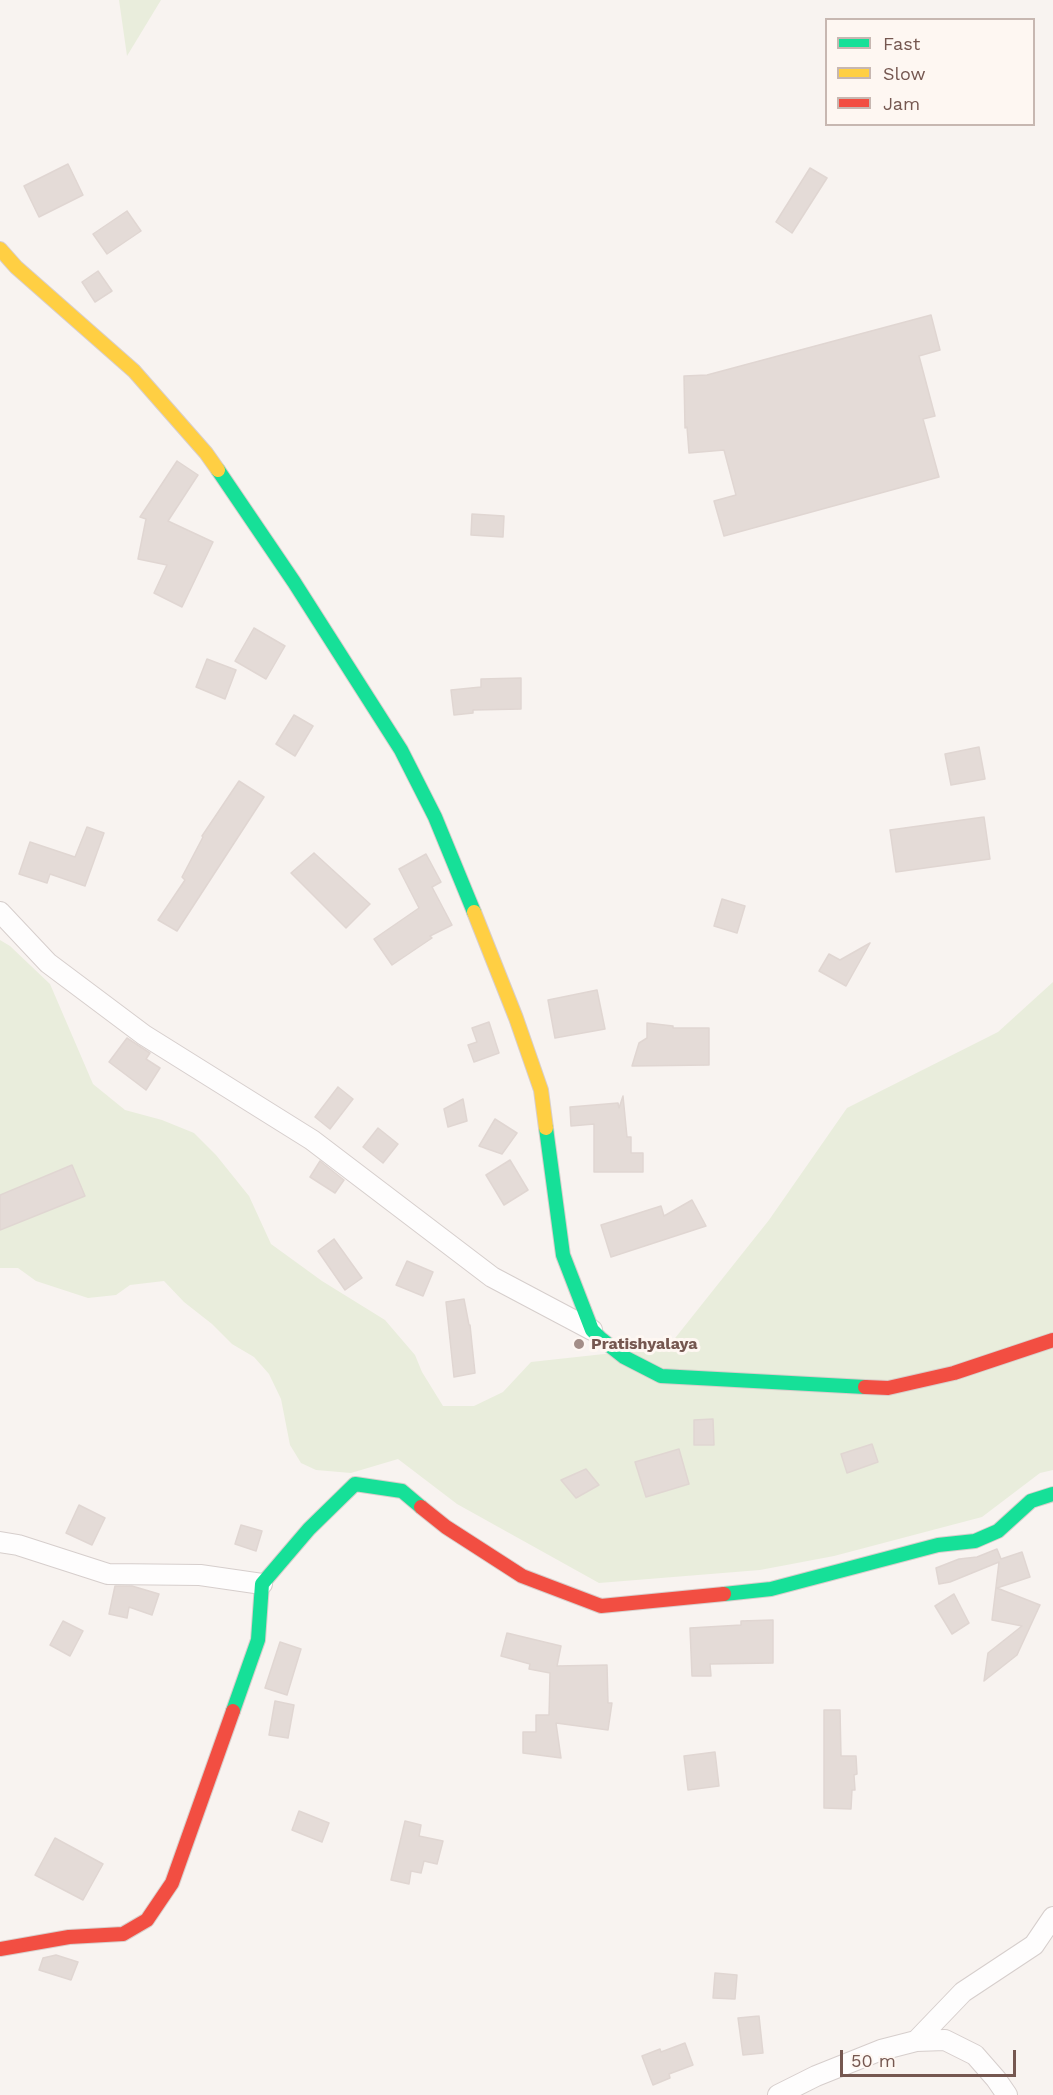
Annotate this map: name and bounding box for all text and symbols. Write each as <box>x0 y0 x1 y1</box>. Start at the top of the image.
legend <box>825 18 1035 126</box>
text: Fast <box>883 33 920 54</box>
text: Slow <box>883 63 926 84</box>
text: Jam <box>883 93 920 114</box>
place label: Pratishyalaya <box>591 1334 697 1354</box>
marker: Pratishyalaya <box>572 1337 586 1351</box>
scale bar <box>843 2038 1018 2076</box>
text: 50 m <box>851 2050 896 2071</box>

